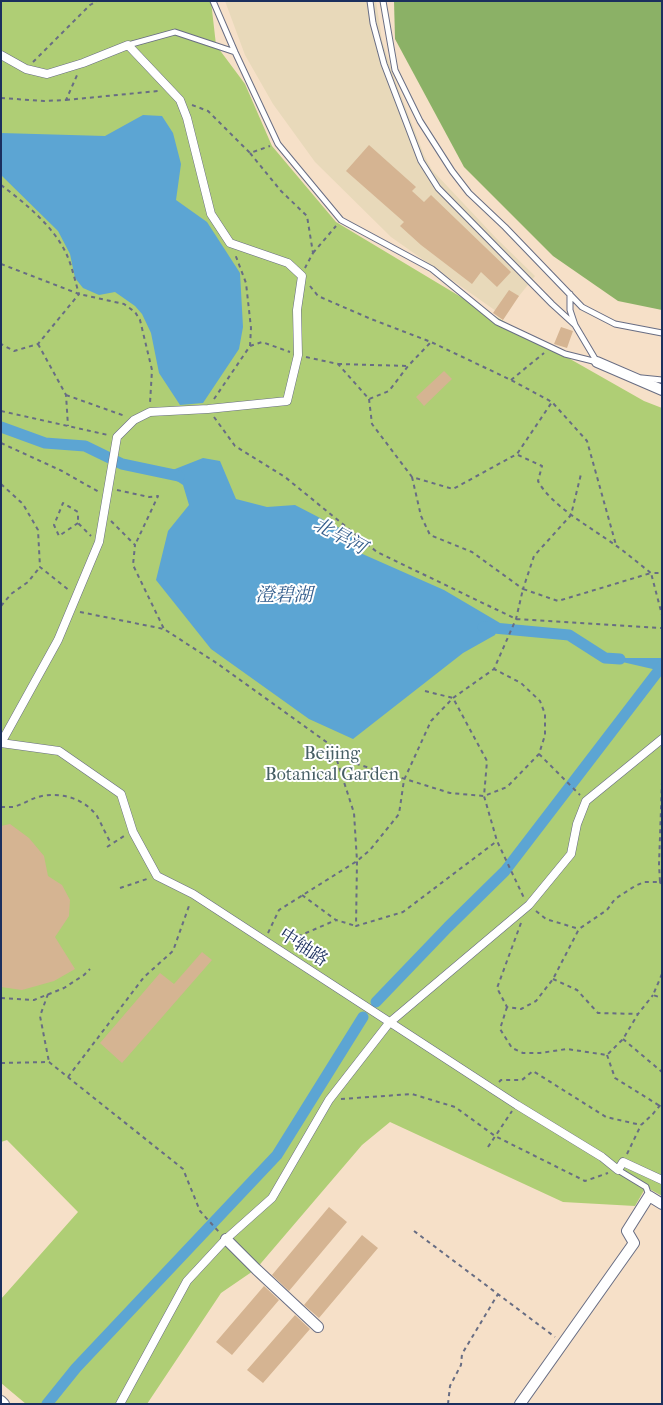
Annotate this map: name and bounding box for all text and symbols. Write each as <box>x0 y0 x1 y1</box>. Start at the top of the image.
water label: 北旱河 <box>308 514 370 560</box>
water label: 澄碧湖 <box>256 585 312 607</box>
park label: Beijing Botanical Garden <box>265 744 399 786</box>
street label: 中轴路 <box>274 924 332 972</box>

